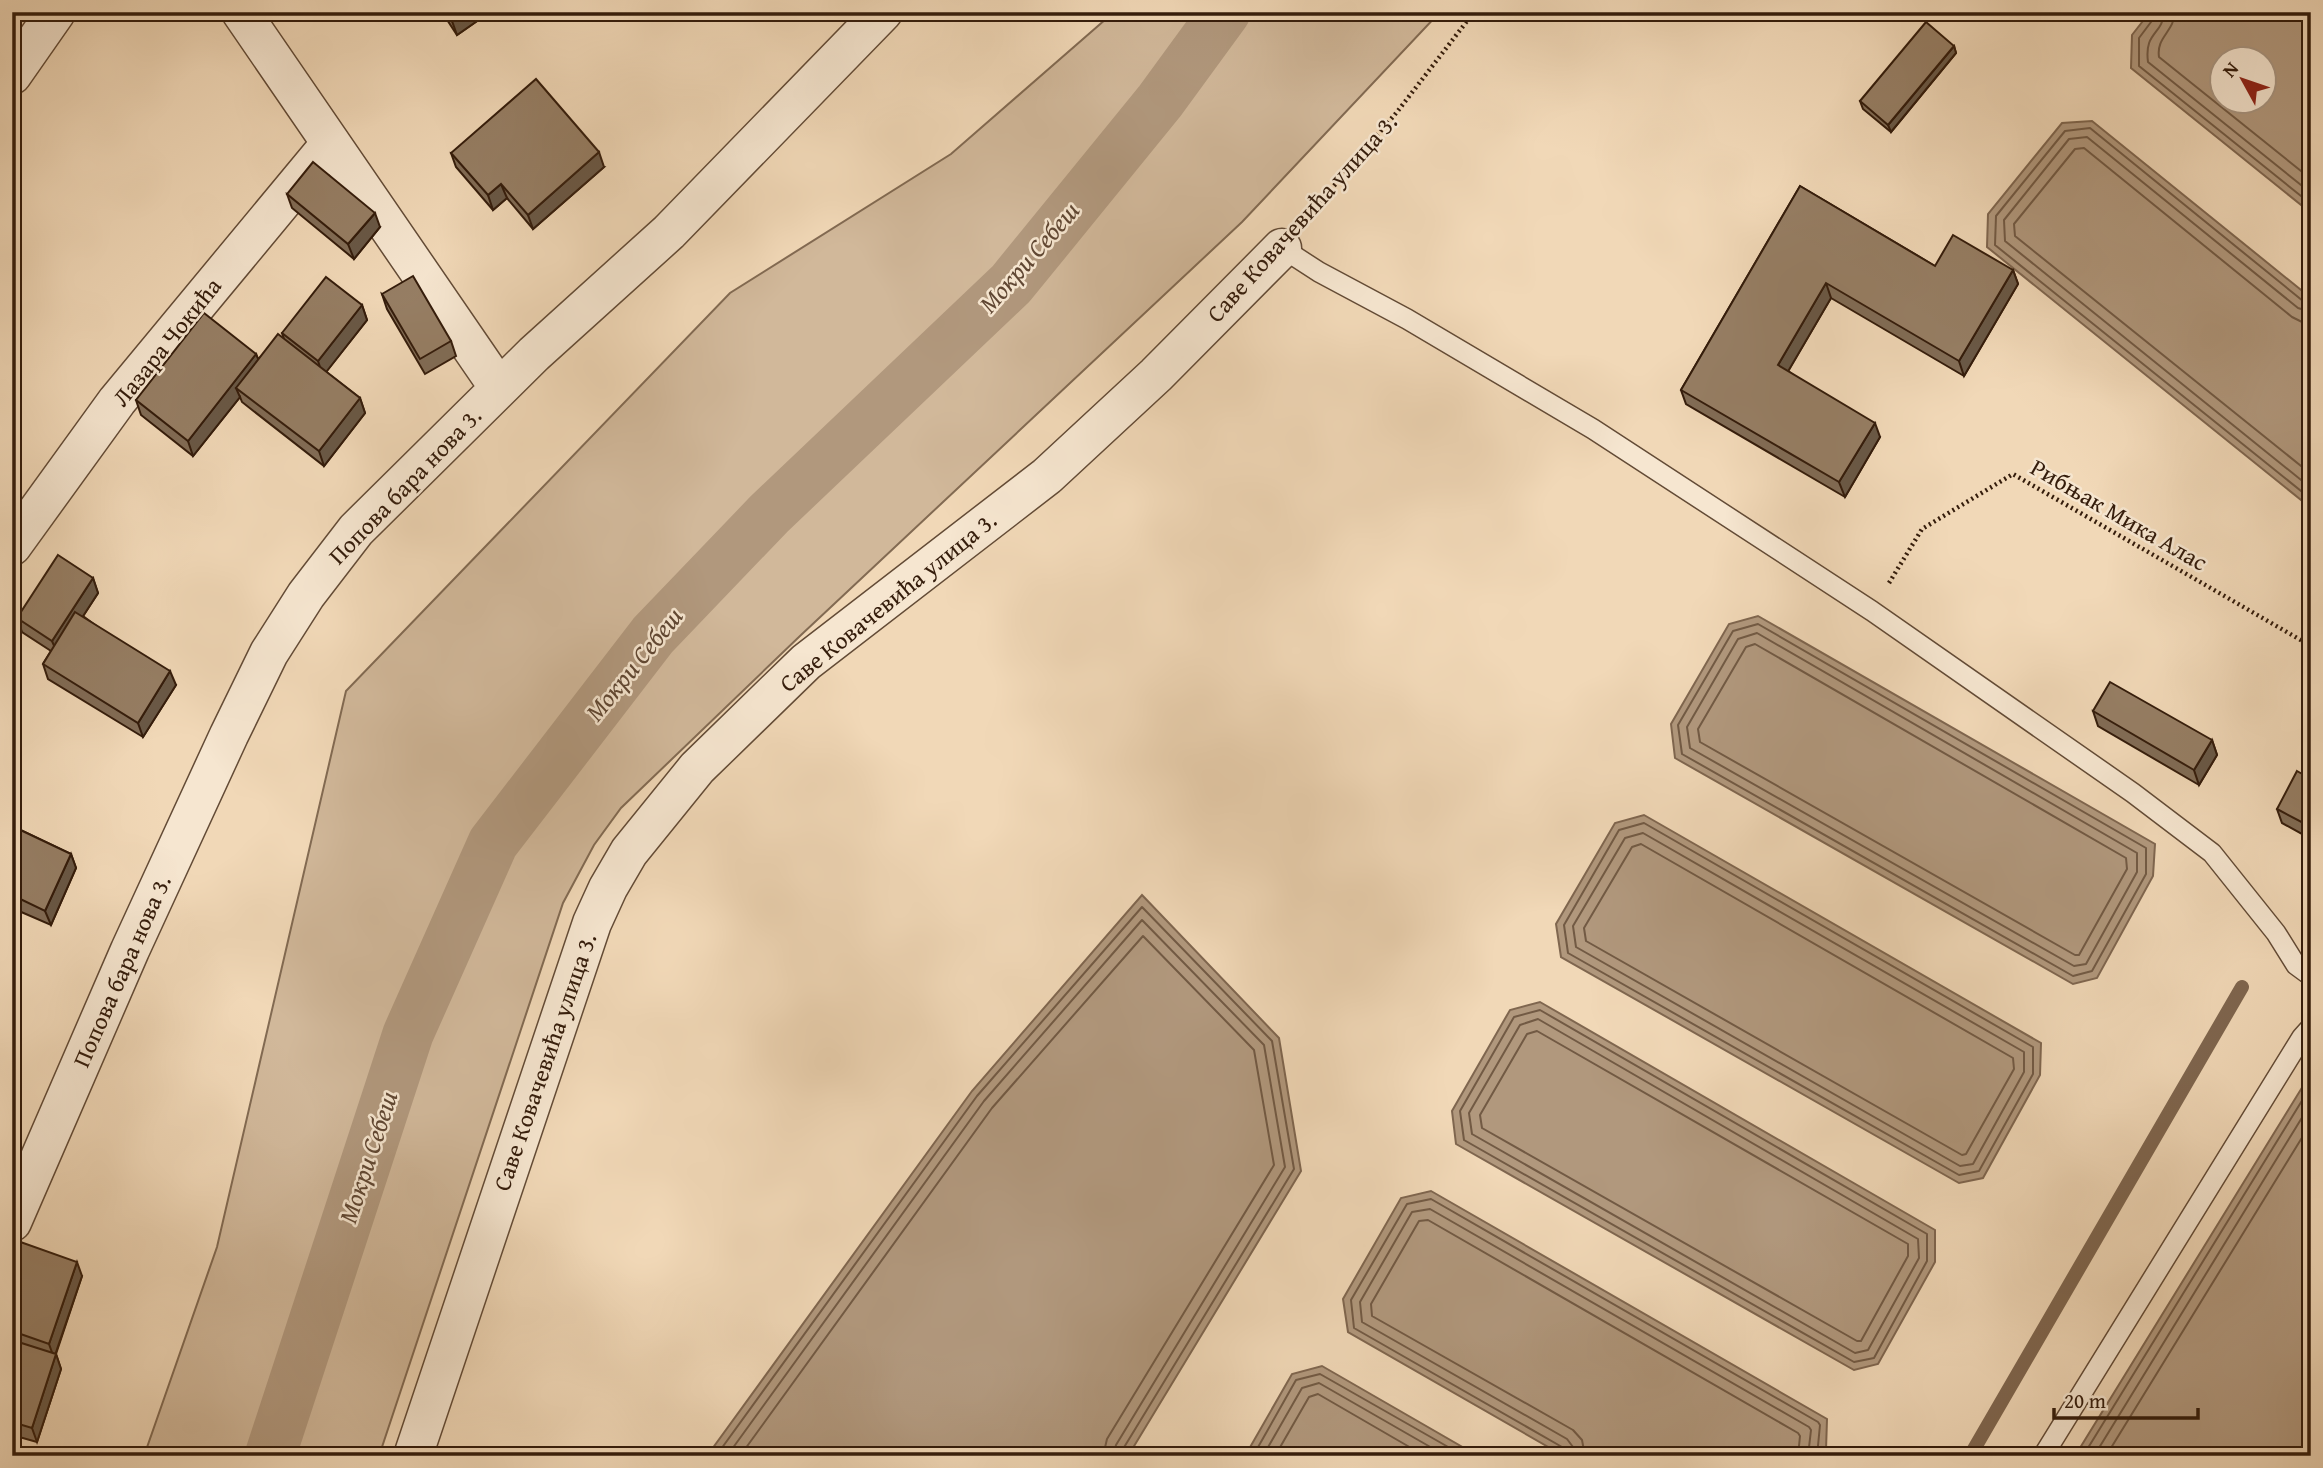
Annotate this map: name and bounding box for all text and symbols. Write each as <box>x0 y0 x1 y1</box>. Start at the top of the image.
north arrow <box>2208 46 2278 116</box>
text: N <box>2215 55 2245 83</box>
street label: Саве Ковачевића улица 3. <box>1198 105 1405 330</box>
water label: Мокри Себеш <box>969 192 1088 321</box>
street label: Лазара Чокића <box>104 269 230 414</box>
street label: Попова бара нова 3. <box>320 399 489 572</box>
street label: Рибњак Мика Алас <box>2024 450 2215 580</box>
street label: Саве Ковачевића улица 3. <box>772 503 1004 700</box>
water label: Мокри Себеш <box>575 598 692 729</box>
street label: Попова бара нова 3. <box>63 869 180 1073</box>
street label: Саве Ковачевића улица 3. <box>484 928 605 1195</box>
water label: Мокри Себеш <box>328 1085 407 1228</box>
scale bar <box>2054 1377 2197 1421</box>
text: 20 m <box>2064 1385 2106 1416</box>

